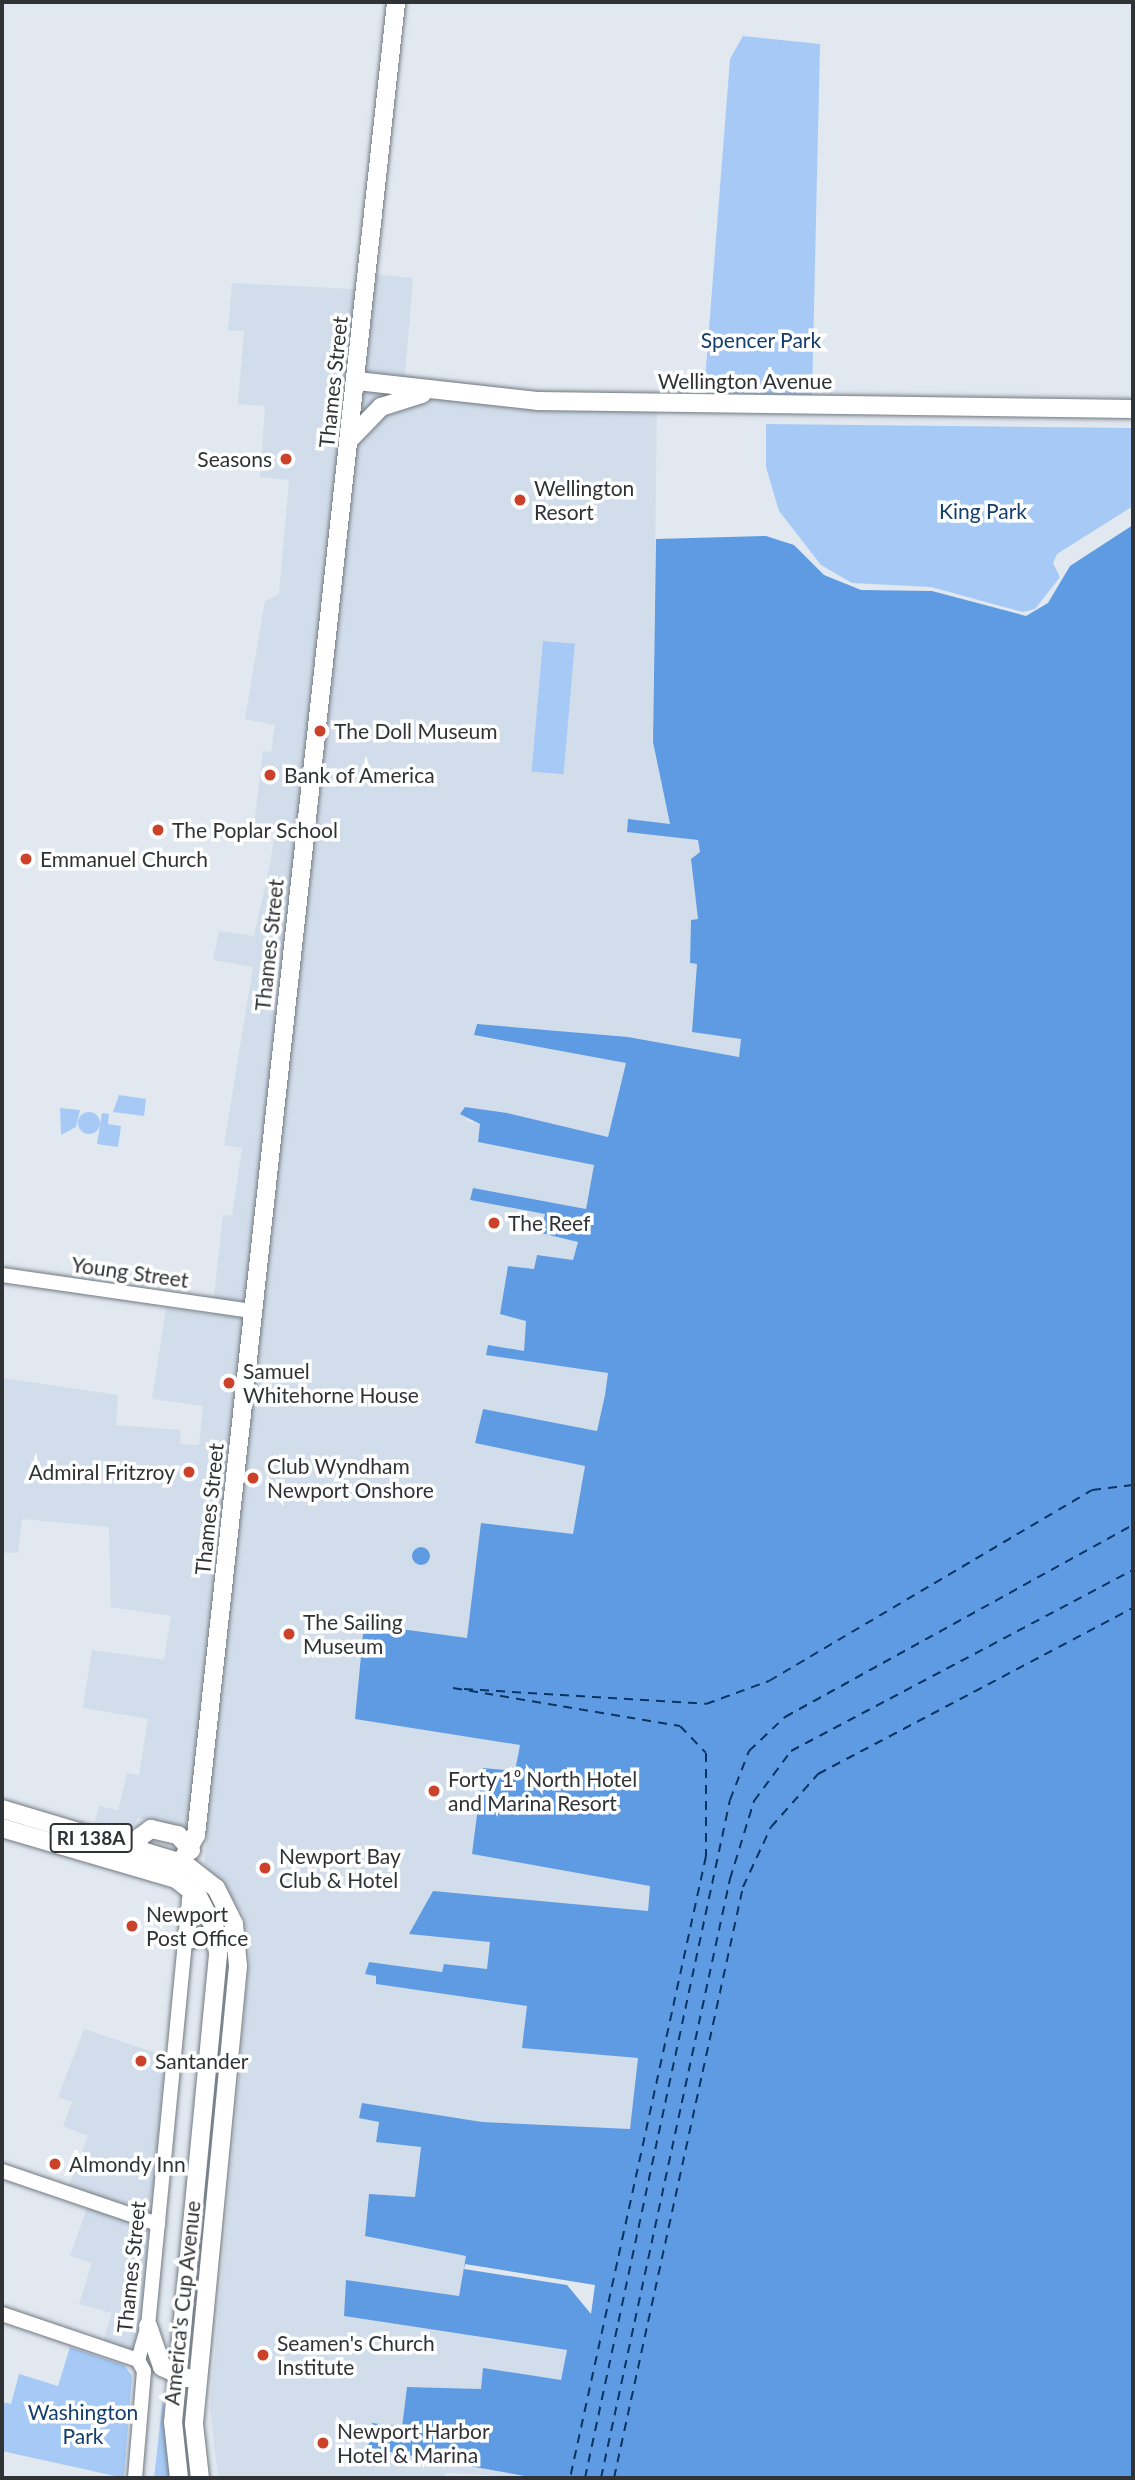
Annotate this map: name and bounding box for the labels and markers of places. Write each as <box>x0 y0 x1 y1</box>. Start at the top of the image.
place label: Seasons <box>197 446 272 472</box>
marker: Seasons <box>278 451 294 467</box>
place label: Wellington Resort <box>534 475 634 525</box>
marker: Wellington Resort <box>512 492 528 508</box>
place label: The Doll Museum <box>334 718 498 744</box>
marker: The Doll Museum <box>312 723 328 739</box>
place label: Bank of America <box>284 762 436 788</box>
marker: Bank of America <box>262 767 278 783</box>
place label: The Poplar School <box>172 817 338 843</box>
marker: The Poplar School <box>150 822 166 838</box>
place label: Emmanuel Church <box>40 846 208 872</box>
marker: Emmanuel Church <box>18 851 34 867</box>
place label: The Reef <box>508 1210 590 1236</box>
marker: The Reef <box>486 1215 502 1231</box>
place label: Samuel Whitehorne House <box>243 1358 419 1408</box>
marker: Samuel Whitehorne House <box>221 1375 237 1391</box>
place label: Club Wyndham Newport Onshore <box>267 1453 434 1503</box>
place label: Admiral Fritzroy <box>28 1459 175 1485</box>
marker: Admiral Fritzroy <box>181 1464 197 1480</box>
marker: Club Wyndham Newport Onshore <box>245 1470 261 1486</box>
place label: The Sailing Museum <box>303 1609 403 1659</box>
marker: The Sailing Museum <box>281 1626 297 1642</box>
place label: Forty 1⁰ North Hotel and Marina Resort <box>448 1766 638 1816</box>
marker: Forty 1⁰ North Hotel and Marina Resort <box>426 1783 442 1799</box>
place label: Newport Bay Club & Hotel <box>279 1843 401 1893</box>
marker: Newport Bay Club & Hotel <box>257 1860 273 1876</box>
place label: Newport Post Office <box>146 1901 248 1951</box>
marker: Newport Post Office <box>124 1918 140 1934</box>
place label: Santander <box>155 2048 248 2074</box>
marker: Santander <box>133 2053 149 2069</box>
place label: Almondy Inn <box>69 2151 186 2177</box>
marker: Almondy Inn <box>47 2156 63 2172</box>
place label: Seamen's Church Institute <box>277 2330 435 2380</box>
marker: Seamen's Church Institute <box>255 2347 271 2363</box>
place label: Newport Harbor Hotel & Marina <box>337 2418 490 2468</box>
marker: Newport Harbor Hotel & Marina <box>315 2435 331 2451</box>

